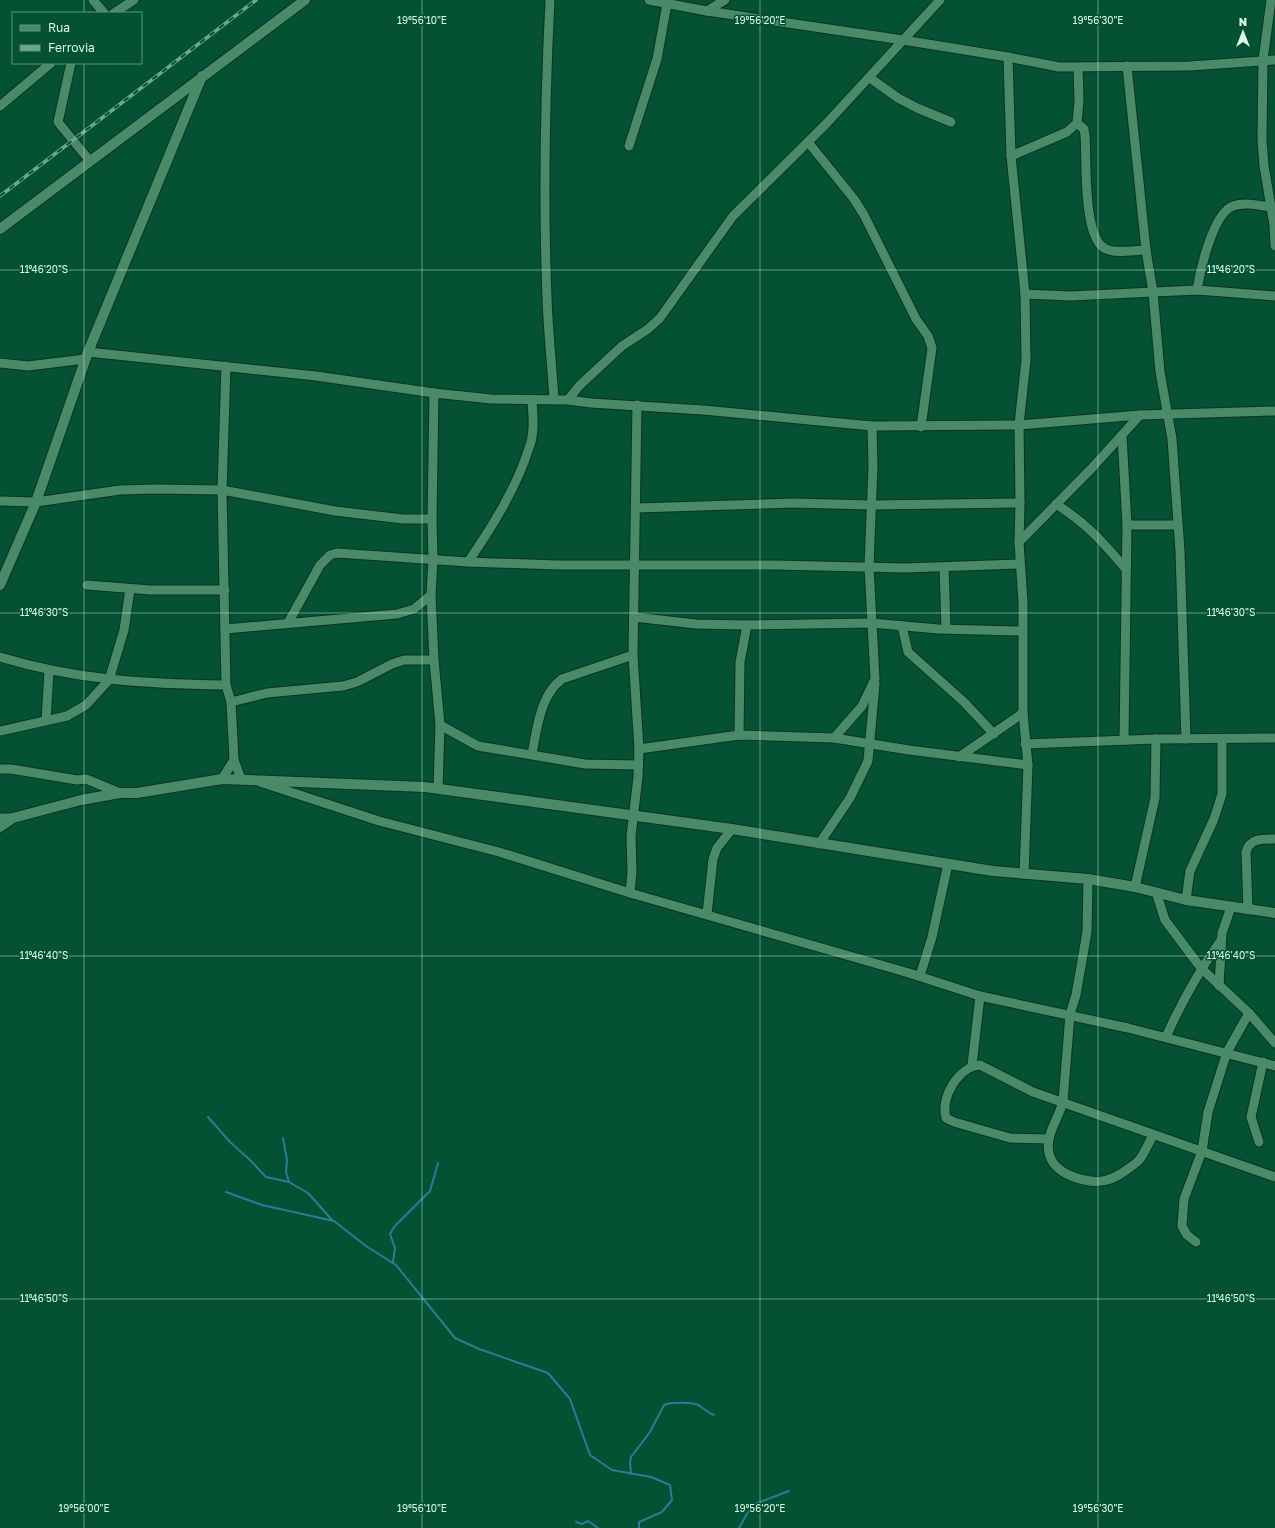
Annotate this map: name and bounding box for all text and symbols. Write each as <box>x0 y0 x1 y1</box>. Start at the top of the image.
legend <box>12 12 142 64</box>
north arrow <box>1223 12 1263 52</box>
text: 19°56'10"E <box>397 14 447 26</box>
text: 19°56'20"E <box>735 14 785 26</box>
text: 19°56'30"E <box>1073 14 1123 26</box>
text: N <box>1239 15 1247 28</box>
text: Rua <box>48 20 70 35</box>
text: Ferrovia <box>48 40 95 55</box>
text: 11°46'20"S <box>20 263 68 275</box>
text: 11°46'20"S <box>1207 263 1255 275</box>
text: 11°46'30"S <box>20 606 68 618</box>
text: 11°46'30"S <box>1207 606 1255 618</box>
text: 11°46'40"S <box>20 949 68 961</box>
text: 11°46'40"S <box>1207 949 1255 961</box>
text: 11°46'50"S <box>20 1292 68 1304</box>
text: 11°46'50"S <box>1207 1292 1255 1304</box>
text: 19°56'00"E <box>58 1502 110 1514</box>
text: 19°56'10"E <box>397 1502 447 1514</box>
text: 19°56'20"E <box>735 1502 785 1514</box>
text: 19°56'30"E <box>1073 1502 1123 1514</box>

